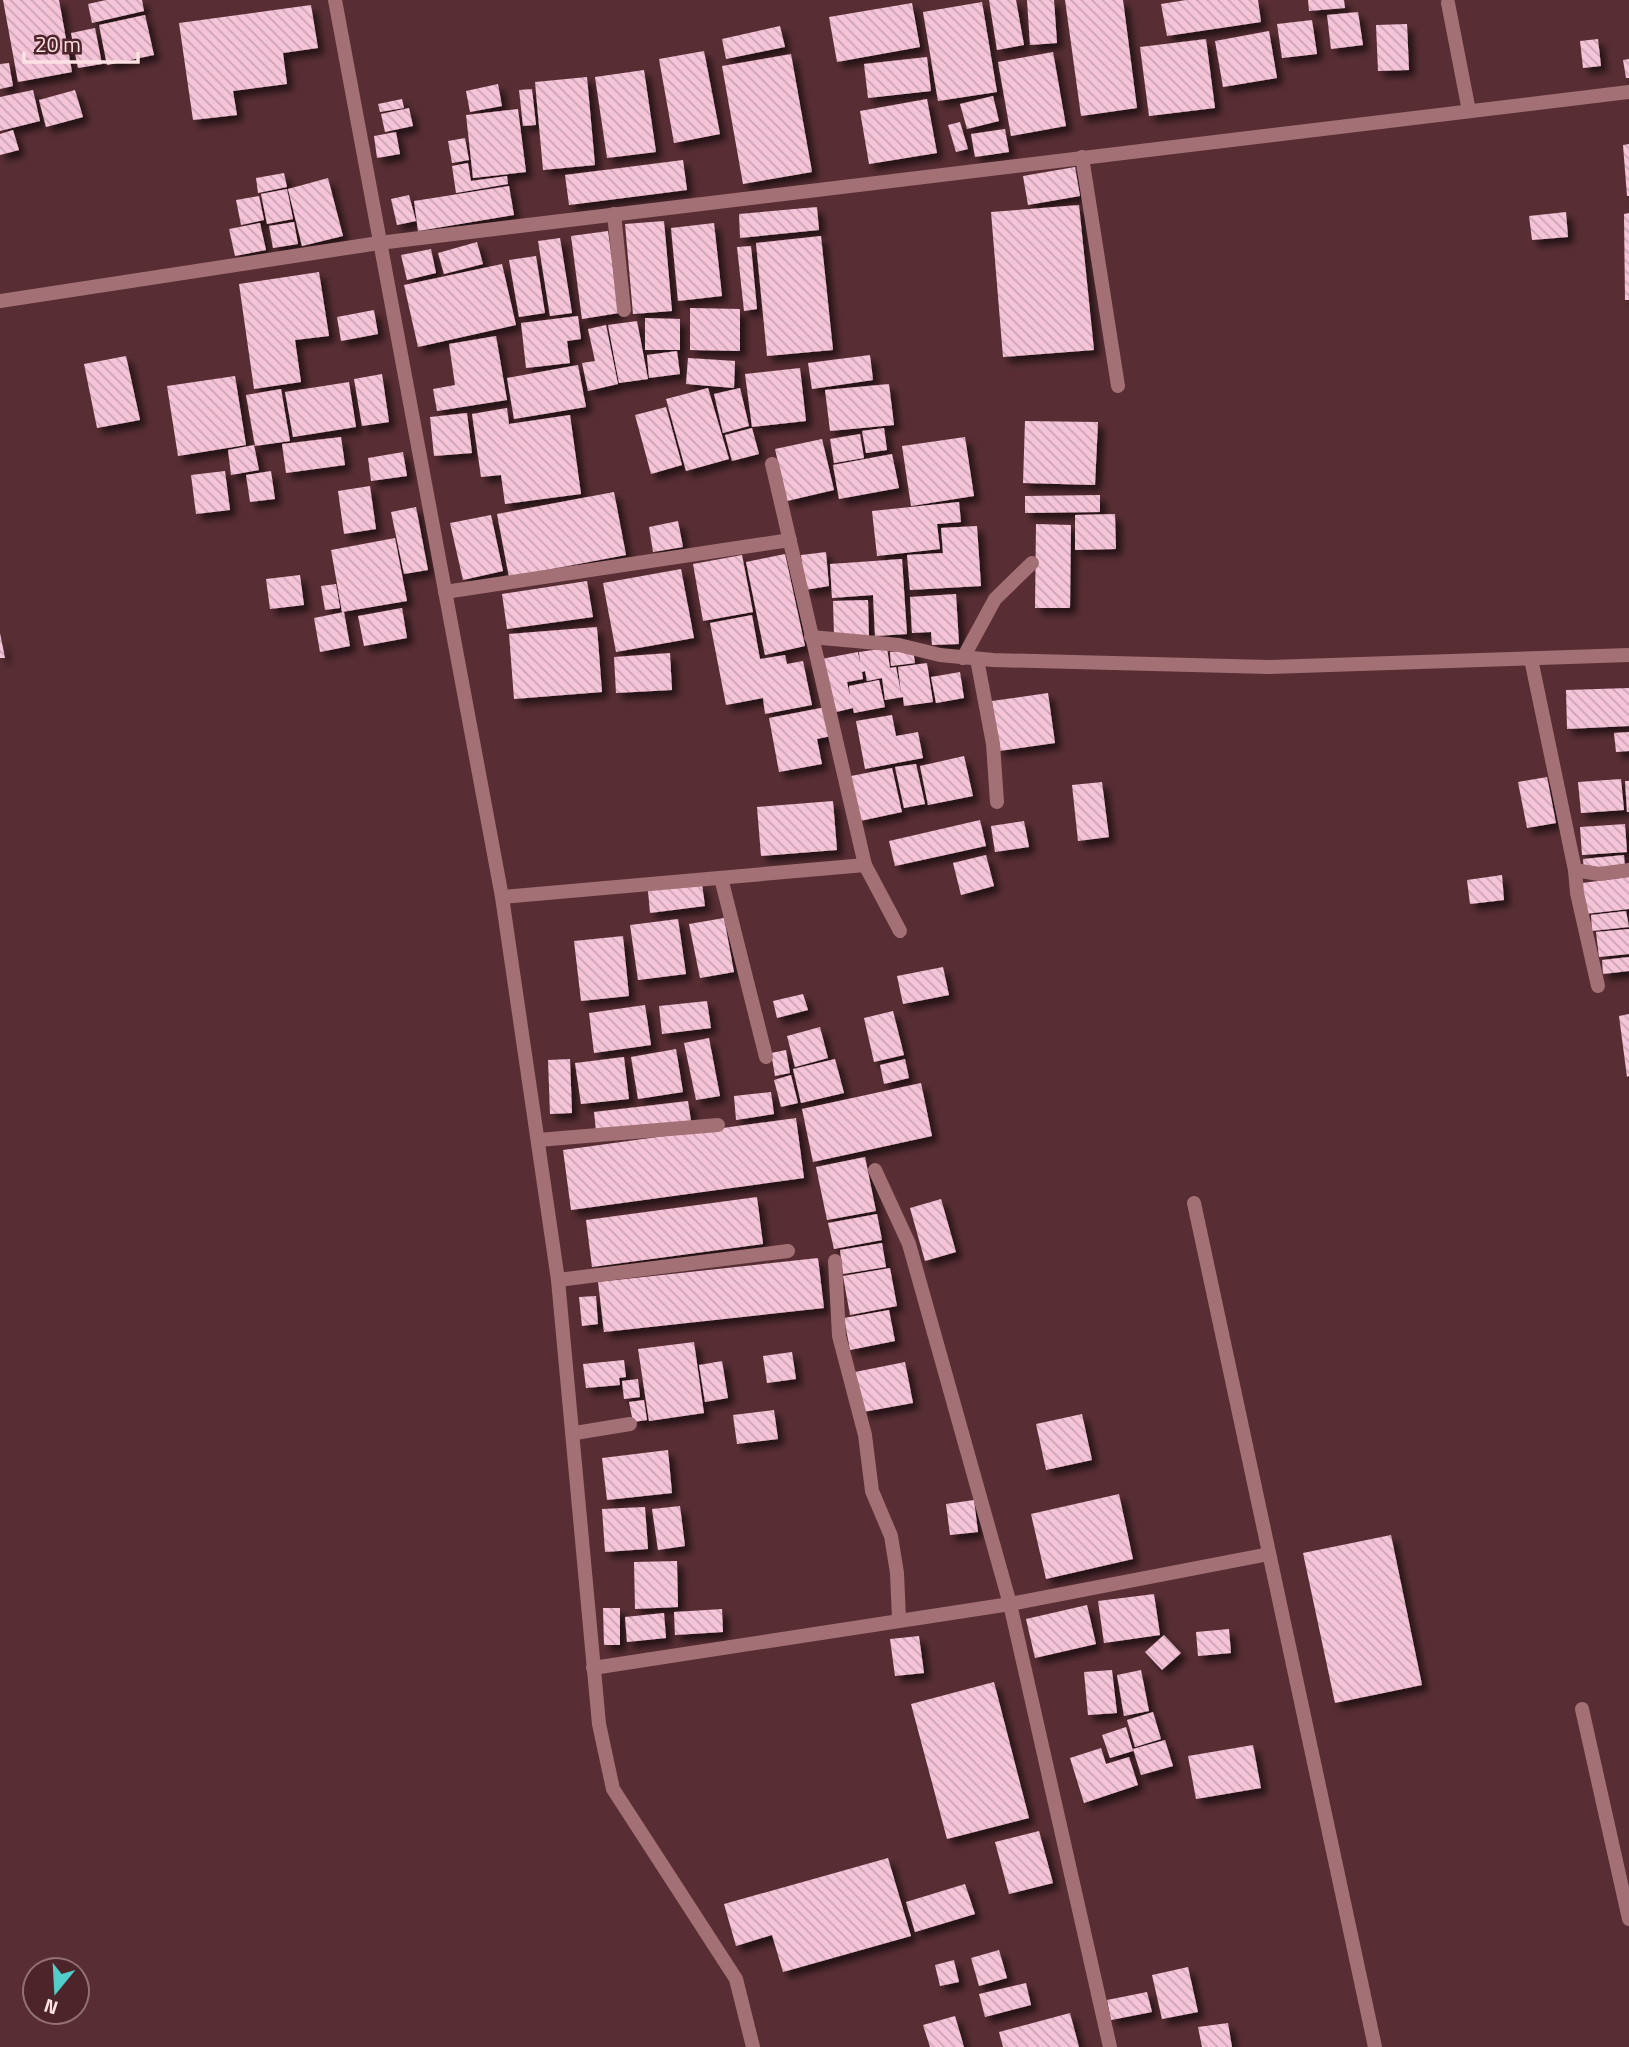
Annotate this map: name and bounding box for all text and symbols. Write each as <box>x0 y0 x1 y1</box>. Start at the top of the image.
scale bar <box>24 21 138 65</box>
text: 20 m <box>35 28 81 60</box>
north arrow <box>21 1956 91 2026</box>
text: N <box>40 1992 61 2023</box>

